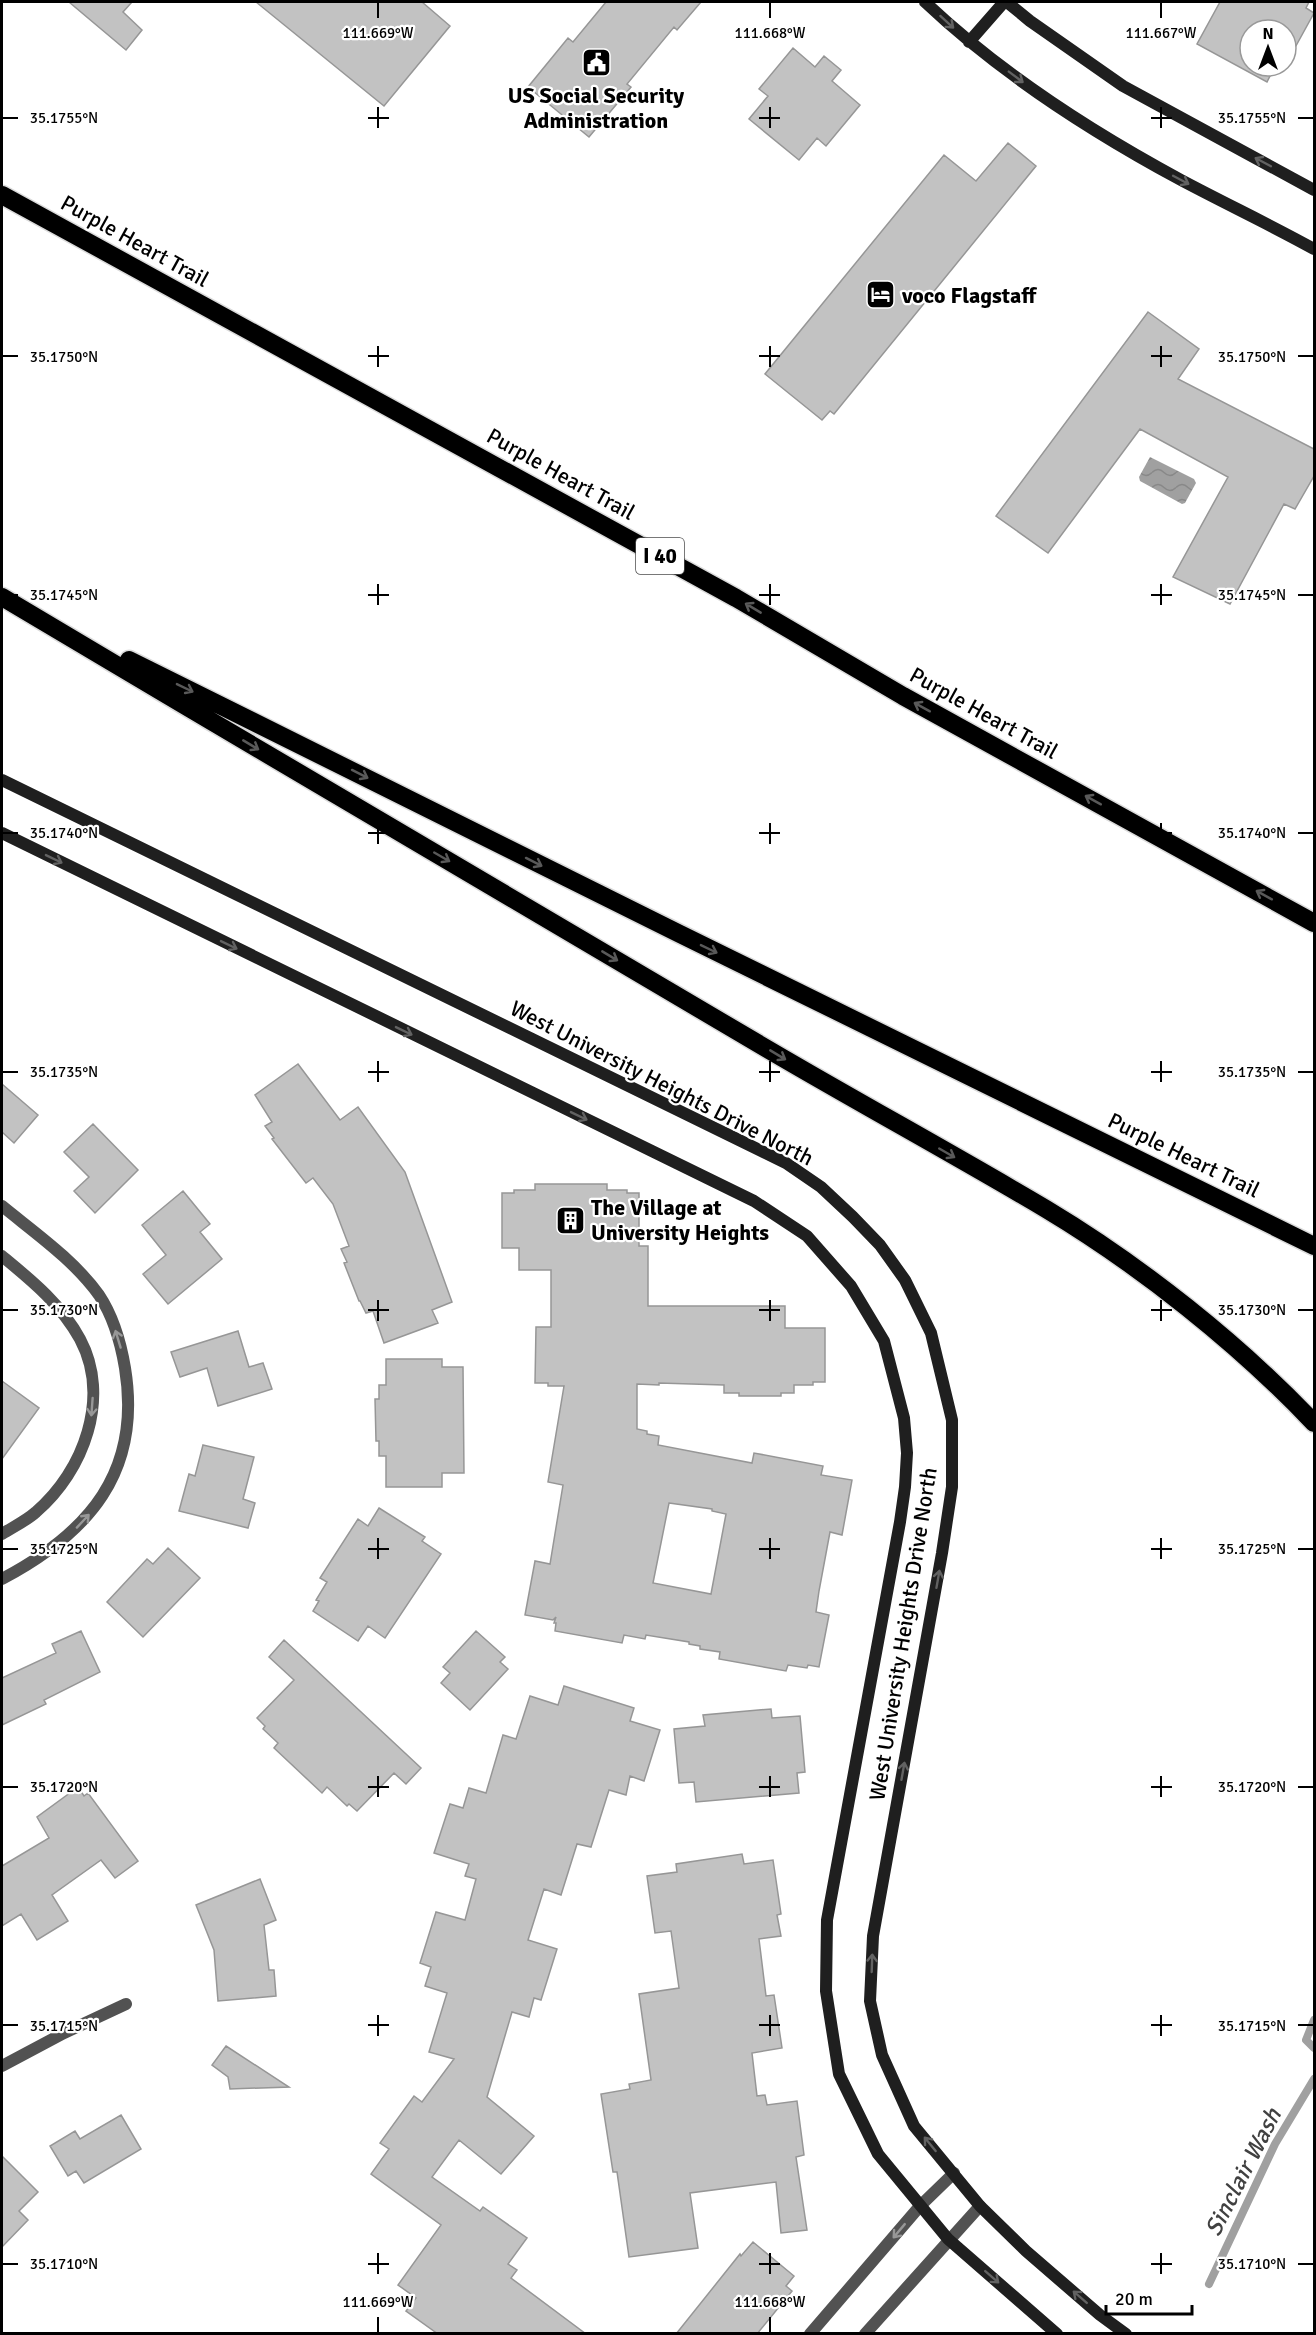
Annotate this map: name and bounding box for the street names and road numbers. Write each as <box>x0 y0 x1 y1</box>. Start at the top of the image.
street label: Purple Heart Trail <box>56 189 214 293</box>
street label: Purple Heart Trail <box>482 422 640 526</box>
road number: I 40 <box>636 538 684 574</box>
street label: Purple Heart Trail <box>905 661 1063 765</box>
street label: West University Heights Drive North <box>506 994 818 1172</box>
street label: Purple Heart Trail <box>1104 1107 1264 1203</box>
street label: West University Heights Drive North <box>863 1465 943 1803</box>

